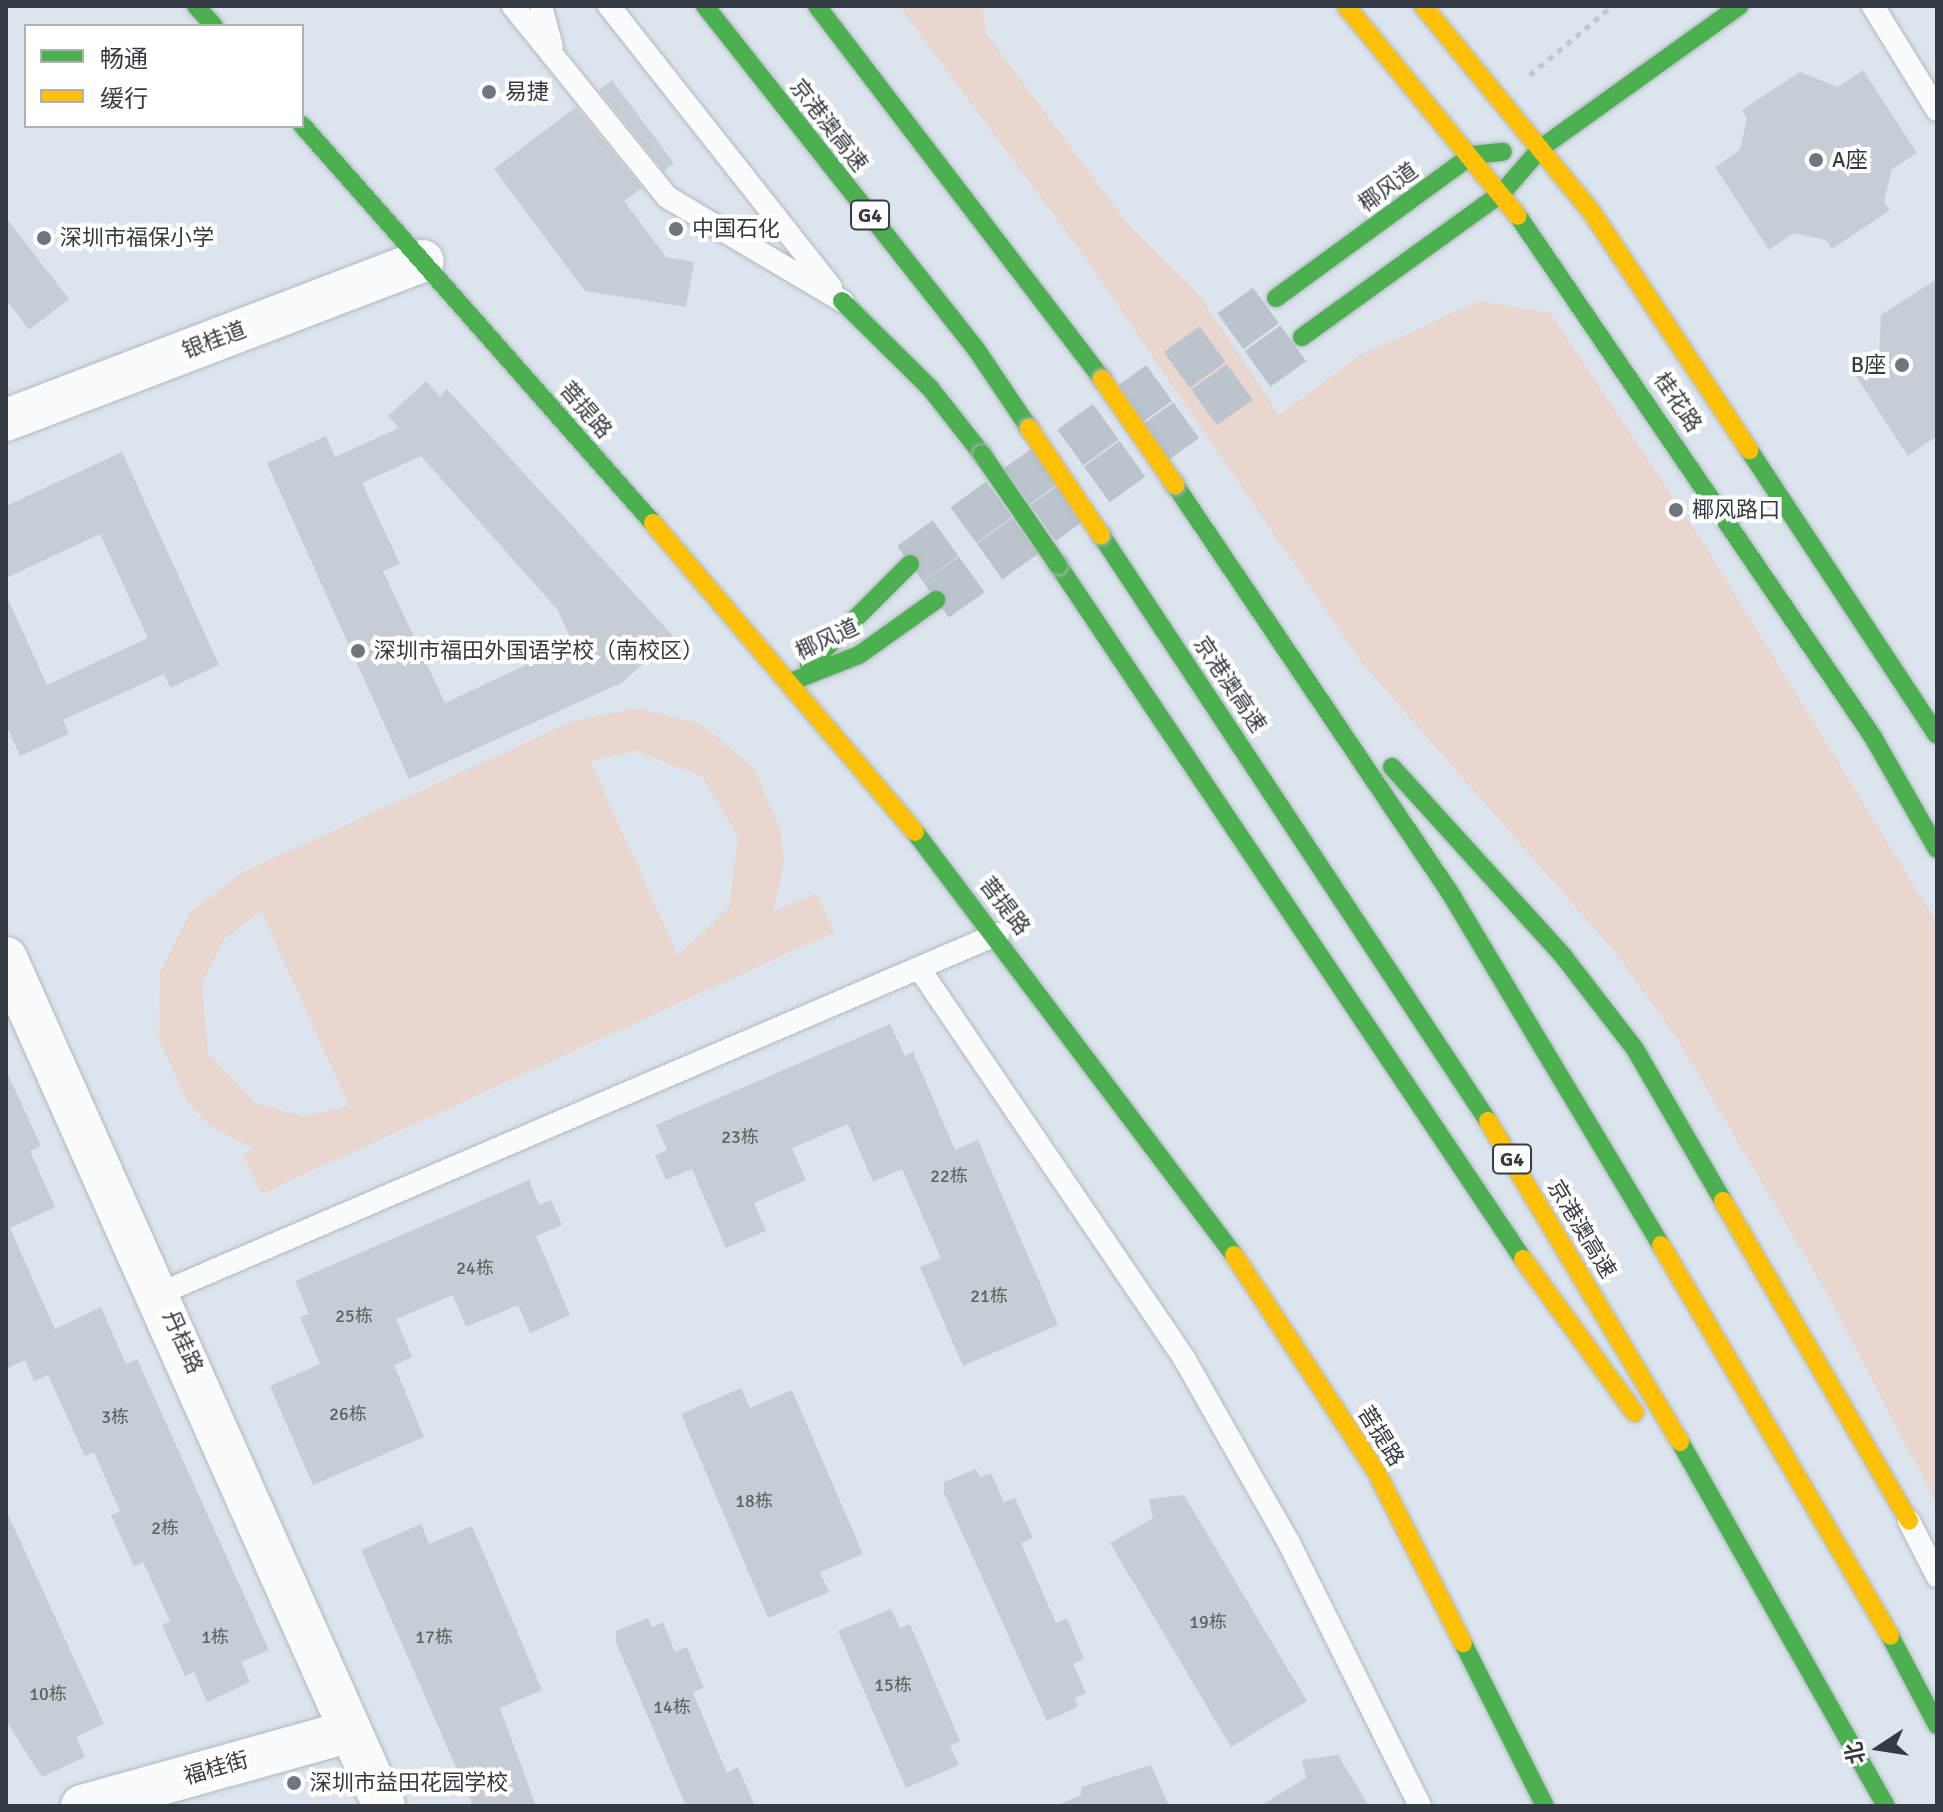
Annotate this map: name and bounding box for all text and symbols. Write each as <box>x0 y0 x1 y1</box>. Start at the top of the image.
legend <box>24 24 304 128</box>
text: 畅通 <box>100 44 148 74</box>
street label: 京港澳高速 <box>785 74 873 176</box>
place label: 易捷 <box>505 79 549 105</box>
marker: 易捷 <box>480 83 498 101</box>
text: 缓行 <box>100 84 148 114</box>
place label: A座 <box>1832 147 1867 173</box>
marker: A座 <box>1807 151 1825 169</box>
street label: 椰风道 <box>1354 157 1422 217</box>
road number: G4 <box>850 199 890 231</box>
place label: 中国石化 <box>692 216 780 242</box>
marker: 中国石化 <box>667 220 685 238</box>
place label: 深圳市福保小学 <box>60 225 214 251</box>
marker: 深圳市福保小学 <box>35 229 53 247</box>
street label: 银桂道 <box>178 316 250 364</box>
place label: B座 <box>1851 352 1886 378</box>
marker: B座 <box>1893 356 1911 374</box>
street label: 桂花路 <box>1649 367 1707 437</box>
street label: 菩提路 <box>554 376 618 444</box>
place label: 椰风路口 <box>1692 497 1780 523</box>
marker: 椰风路口 <box>1667 501 1685 519</box>
street label: 椰风道 <box>792 613 862 665</box>
street label: 京港澳高速 <box>1188 631 1272 737</box>
place label: 深圳市福田外国语学校（南校区） <box>374 638 704 664</box>
marker: 深圳市福田外国语学校（南校区） <box>349 642 367 660</box>
street label: 菩提路 <box>974 872 1036 940</box>
house number: 23栋 <box>721 1126 759 1148</box>
road number: G4 <box>1492 1143 1532 1175</box>
house number: 22栋 <box>930 1165 968 1187</box>
street label: 京港澳高速 <box>1542 1175 1622 1283</box>
house number: 24栋 <box>456 1257 494 1279</box>
house number: 21栋 <box>970 1285 1008 1307</box>
house number: 25栋 <box>335 1305 373 1327</box>
street label: 丹桂路 <box>158 1306 208 1378</box>
street label: 菩提路 <box>1352 1401 1410 1471</box>
house number: 26栋 <box>329 1403 367 1425</box>
house number: 3栋 <box>101 1406 129 1428</box>
house number: 18栋 <box>735 1490 773 1512</box>
house number: 2栋 <box>151 1517 179 1539</box>
house number: 19栋 <box>1189 1611 1227 1633</box>
house number: 1栋 <box>201 1626 229 1648</box>
house number: 17栋 <box>415 1626 453 1648</box>
house number: 15栋 <box>874 1674 912 1696</box>
house number: 10栋 <box>29 1683 67 1705</box>
house number: 14栋 <box>653 1696 691 1718</box>
north arrow <box>1839 1708 1919 1788</box>
text: 北 <box>1840 1740 1871 1767</box>
street label: 福桂街 <box>181 1746 251 1790</box>
place label: 深圳市益田花园学校 <box>310 1770 508 1796</box>
marker: 深圳市益田花园学校 <box>285 1774 303 1792</box>

